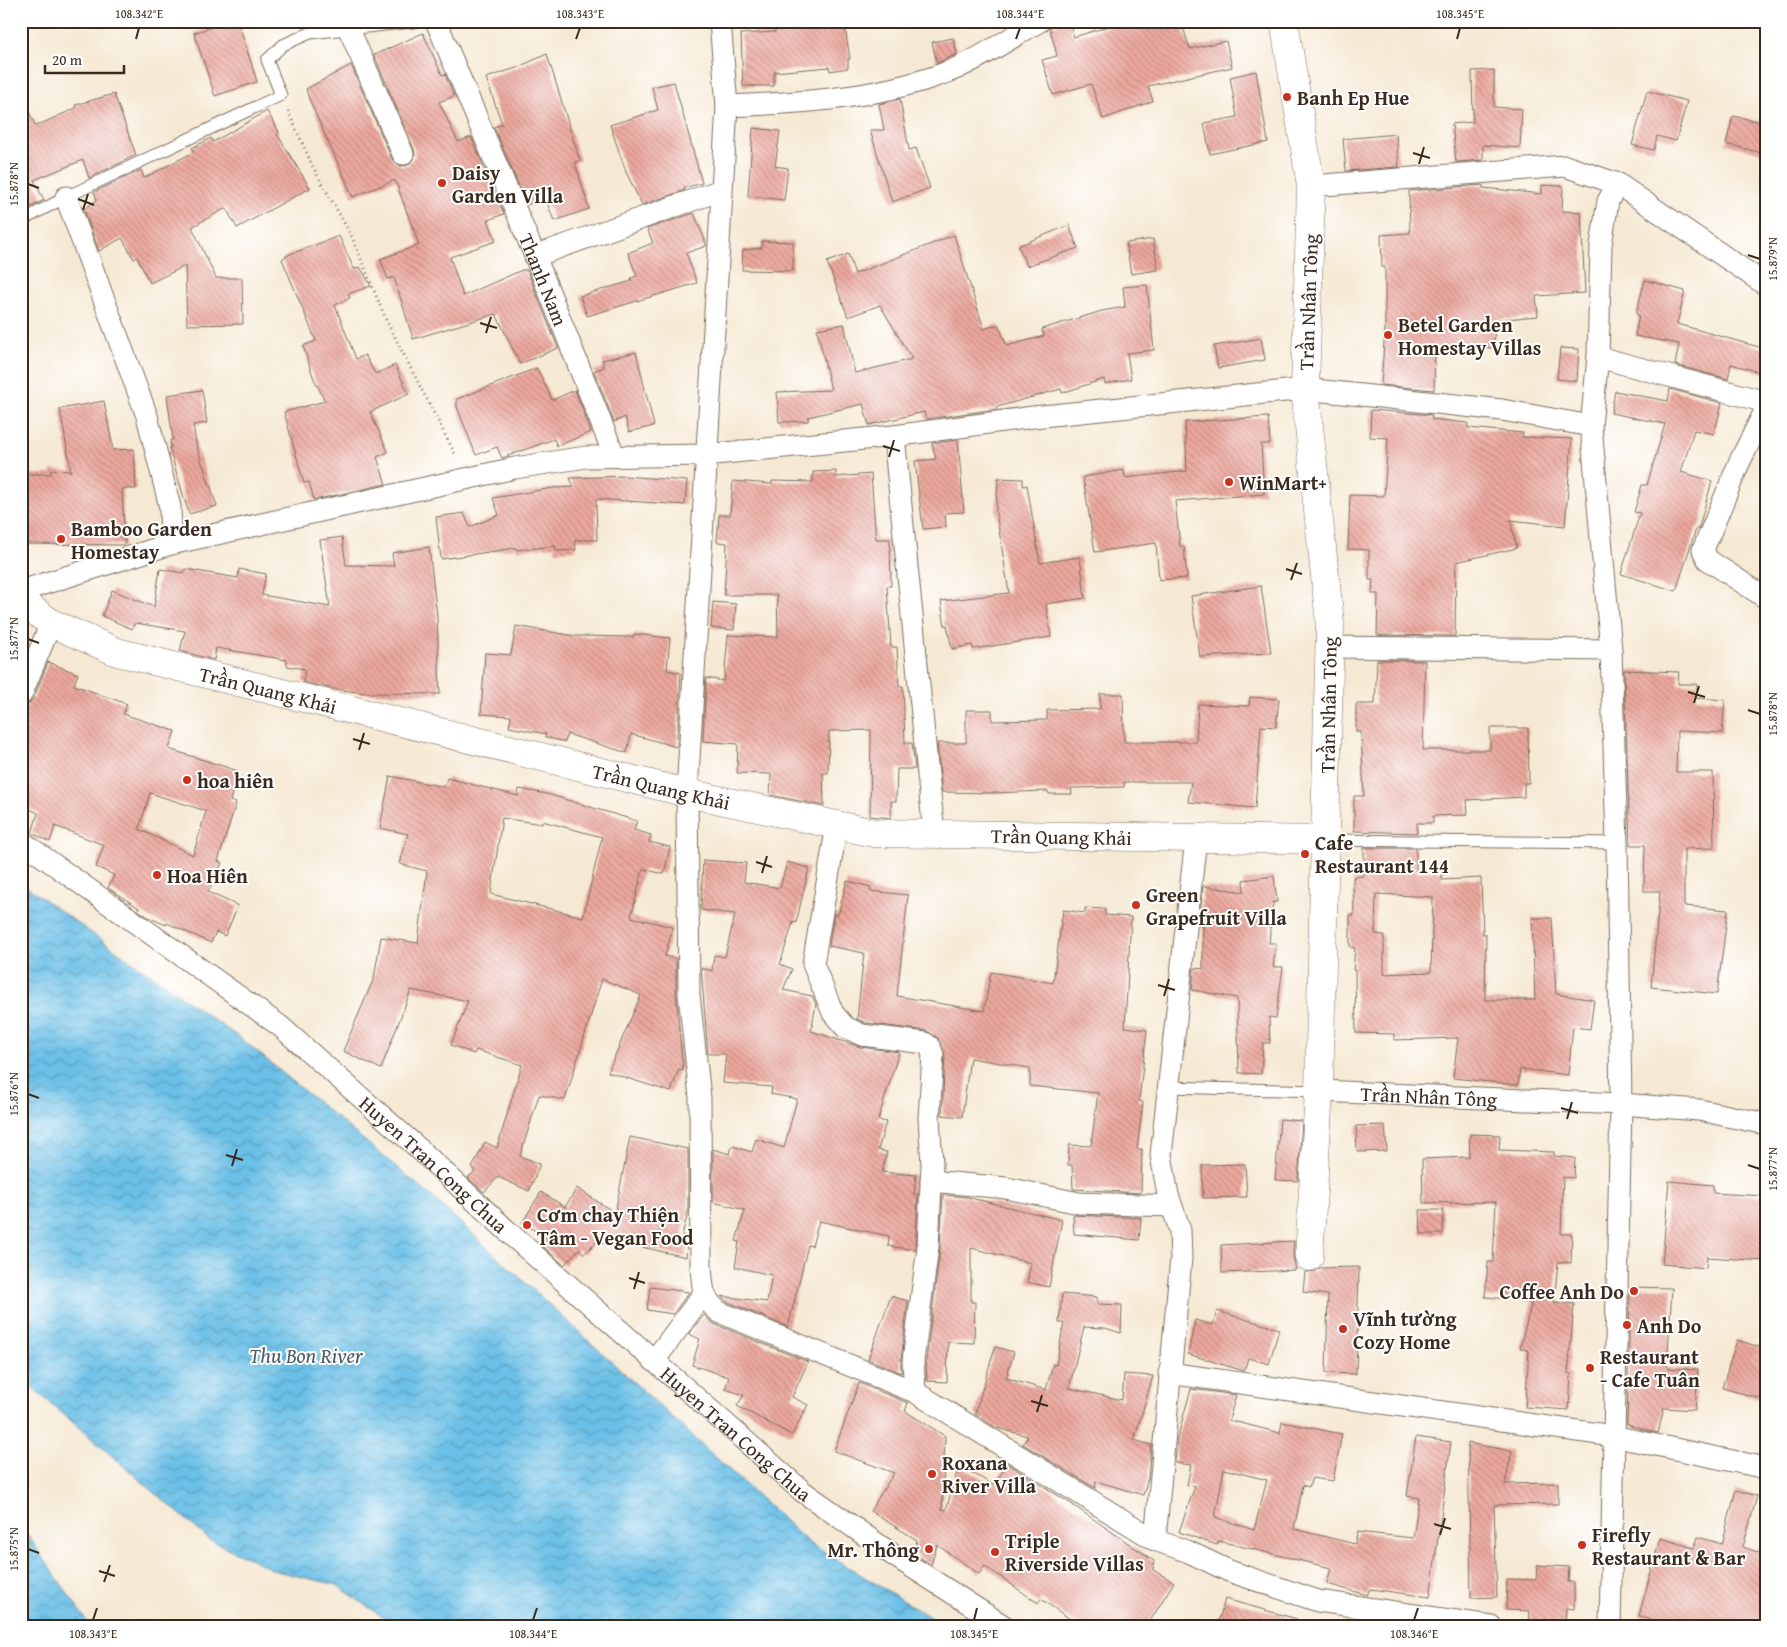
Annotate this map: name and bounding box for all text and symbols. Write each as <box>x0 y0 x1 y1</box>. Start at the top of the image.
text: 108.342°E <box>115 5 163 22</box>
text: 108.343°E <box>556 5 604 22</box>
text: 108.344°E <box>996 5 1044 22</box>
text: 108.345°E <box>1436 5 1484 22</box>
scale bar <box>45 42 124 74</box>
text: 20 m <box>52 49 83 70</box>
place label: Banh Ep Hue <box>1297 83 1409 112</box>
marker: Banh Ep Hue <box>1281 91 1293 103</box>
place label: Daisy Garden Villa <box>452 158 564 210</box>
text: 15.878°N <box>5 162 22 206</box>
marker: Daisy Garden Villa <box>436 177 448 189</box>
street label: Thanh Nam <box>512 228 576 331</box>
street label: Trần Nhân Tông <box>1291 233 1325 371</box>
text: 15.879°N <box>1764 237 1781 281</box>
place label: Betel Garden Homestay Villas <box>1398 310 1541 362</box>
marker: Betel Garden Homestay Villas <box>1382 329 1394 341</box>
place label: WinMart+ <box>1239 468 1327 497</box>
marker: WinMart+ <box>1223 476 1235 488</box>
place label: Bamboo Garden Homestay <box>71 514 212 566</box>
marker: Bamboo Garden Homestay <box>55 533 67 545</box>
text: 15.877°N <box>5 617 22 661</box>
street label: Trần Nhân Tông <box>1312 636 1344 774</box>
street label: Trần Quang Khải <box>196 658 340 720</box>
text: 15.878°N <box>1764 692 1781 736</box>
street label: Trần Quang Khải <box>590 756 733 816</box>
place label: hoa hiên <box>197 766 274 795</box>
marker: hoa hiên <box>181 774 193 786</box>
street label: Trần Quang Khải <box>991 820 1132 852</box>
place label: Cafe Restaurant 144 <box>1315 828 1449 880</box>
marker: Cafe Restaurant 144 <box>1299 848 1311 860</box>
place label: Hoa Hiên <box>167 861 248 890</box>
marker: Hoa Hiên <box>151 869 163 881</box>
place label: Green Grapefruit Villa <box>1146 880 1287 932</box>
marker: Green Grapefruit Villa <box>1130 899 1142 911</box>
text: 15.876°N <box>5 1072 22 1116</box>
street label: Trần Nhân Tông <box>1360 1078 1498 1113</box>
street label: Huyen Tran Cong Chua <box>353 1088 515 1240</box>
text: 15.877°N <box>1764 1147 1781 1191</box>
place label: Cơm chay Thiện Tâm - Vegan Food <box>537 1200 694 1252</box>
marker: Cơm chay Thiện Tâm - Vegan Food <box>521 1219 533 1231</box>
place label: Coffee Anh Do <box>1500 1277 1624 1306</box>
marker: Coffee Anh Do <box>1628 1285 1640 1297</box>
place label: Vĩnh tường Cozy Home <box>1353 1304 1457 1356</box>
place label: Anh Do <box>1637 1311 1702 1340</box>
marker: Anh Do <box>1621 1319 1633 1331</box>
marker: Vĩnh tường Cozy Home <box>1337 1323 1349 1335</box>
water label: Thu Bon River <box>249 1340 364 1371</box>
place label: Restaurant - Cafe Tuân <box>1600 1342 1700 1394</box>
street label: Huyen Tran Cong Chua <box>655 1359 818 1508</box>
marker: Restaurant - Cafe Tuân <box>1584 1362 1596 1374</box>
place label: Roxana River Villa <box>942 1448 1037 1500</box>
marker: Roxana River Villa <box>926 1468 938 1480</box>
place label: Firefly Restaurant & Bar <box>1592 1520 1745 1572</box>
place label: Triple Riverside Villas <box>1005 1526 1144 1578</box>
text: 15.875°N <box>5 1527 22 1571</box>
place label: Mr. Thông <box>827 1535 919 1564</box>
marker: Firefly Restaurant & Bar <box>1576 1539 1588 1551</box>
marker: Mr. Thông <box>923 1543 935 1555</box>
marker: Triple Riverside Villas <box>989 1546 1001 1558</box>
text: 108.343°E <box>69 1625 117 1642</box>
text: 108.344°E <box>509 1625 557 1642</box>
text: 108.345°E <box>950 1625 998 1642</box>
text: 108.346°E <box>1390 1625 1438 1642</box>

